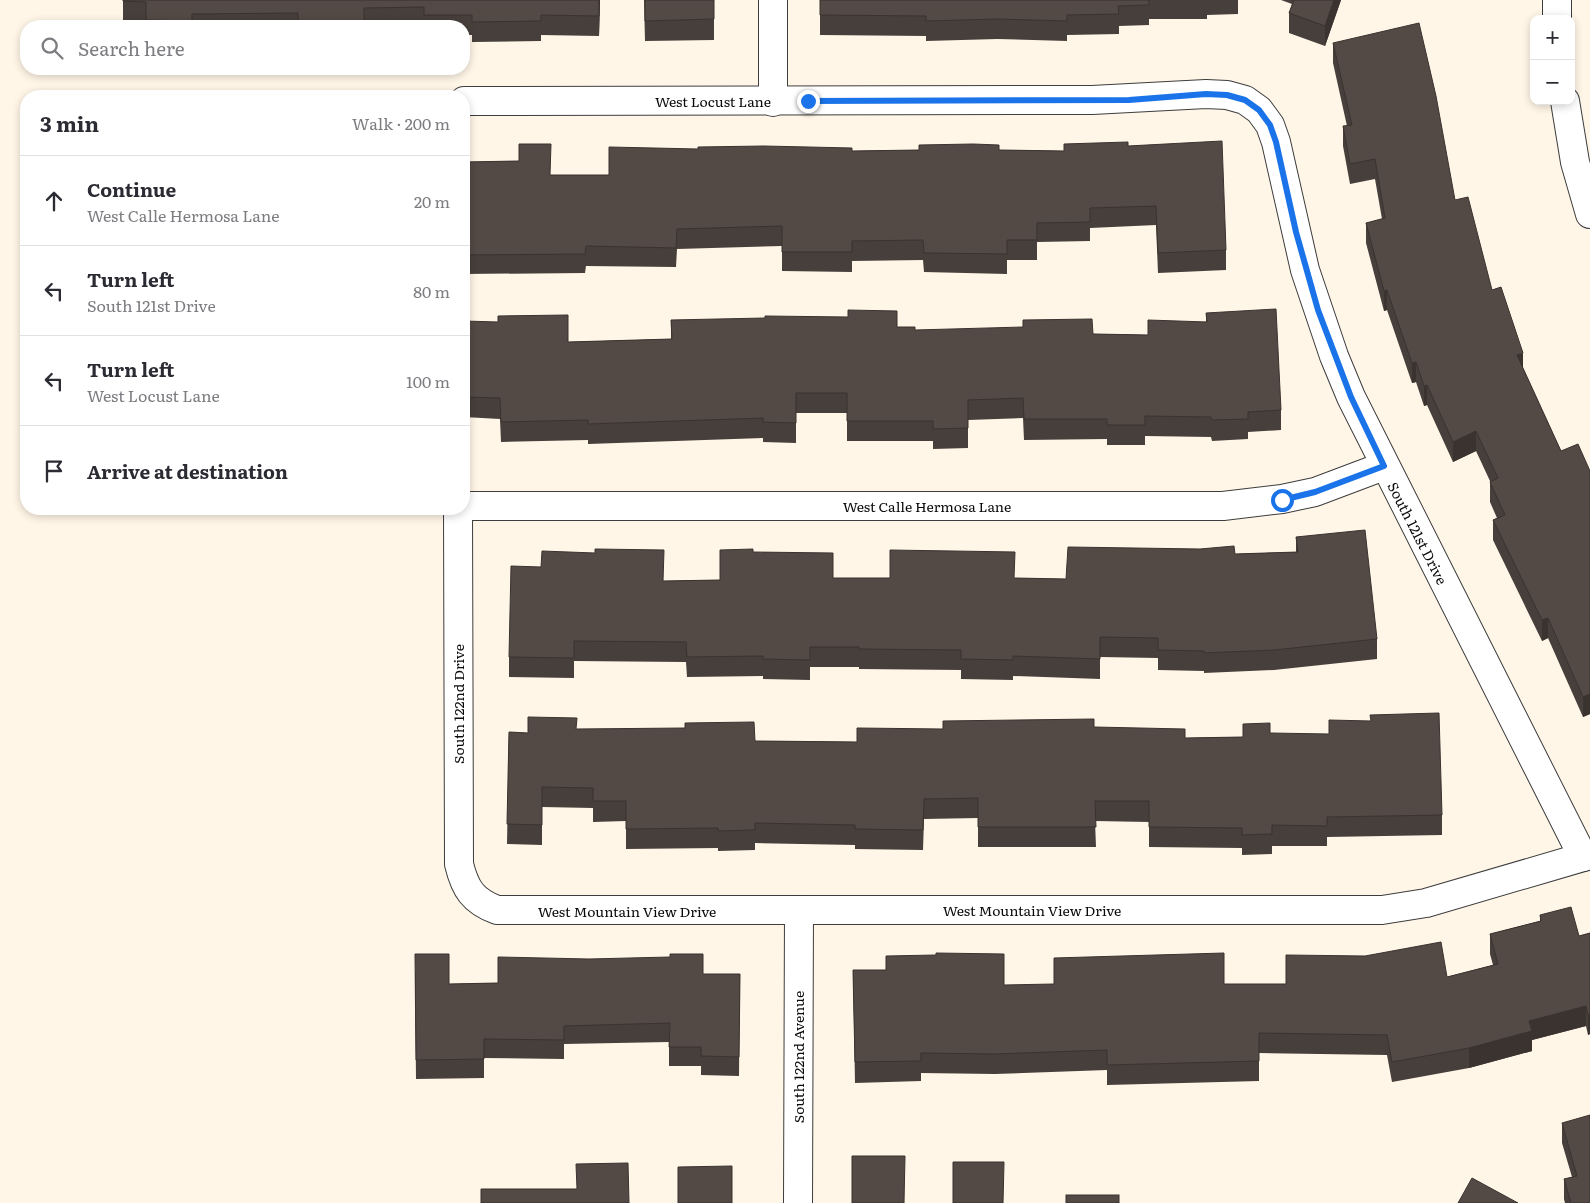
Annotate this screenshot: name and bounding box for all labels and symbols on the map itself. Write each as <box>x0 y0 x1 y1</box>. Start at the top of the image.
route end <box>797 90 820 113</box>
street label: West Locust Lane <box>655 91 771 111</box>
street label: South 121st Drive <box>1384 478 1452 588</box>
route start <box>1271 489 1294 512</box>
street label: West Calle Hermosa Lane <box>843 496 1011 516</box>
street label: South 122nd Drive <box>448 644 468 764</box>
street label: West Mountain View Drive <box>943 900 1121 920</box>
street label: West Mountain View Drive <box>538 901 716 921</box>
street label: South 122nd Avenue <box>788 991 808 1123</box>

